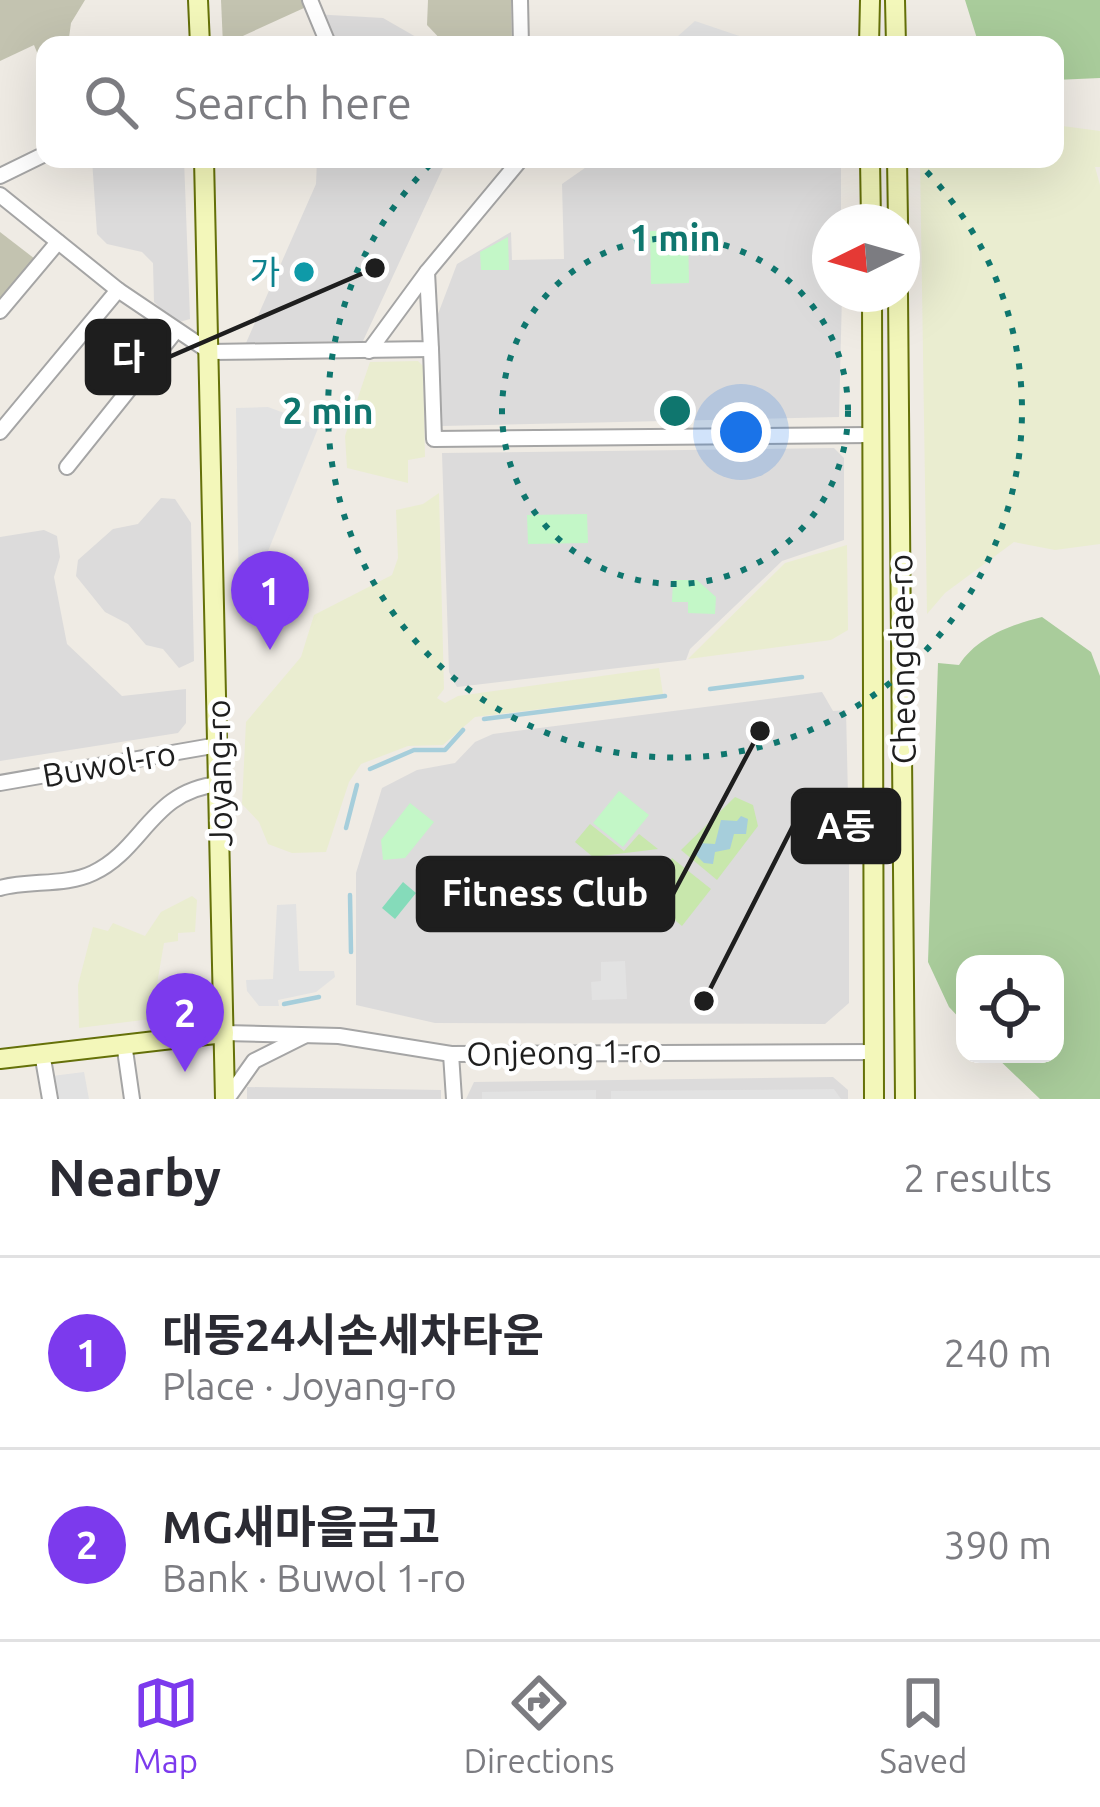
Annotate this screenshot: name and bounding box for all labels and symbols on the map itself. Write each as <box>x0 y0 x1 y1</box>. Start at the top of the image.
north arrow <box>812 204 920 312</box>
text: 1 min <box>630 217 720 258</box>
place label: 가 <box>250 253 280 290</box>
marker: 가 <box>291 259 317 285</box>
callout: 다 <box>87 321 169 393</box>
text: 다 <box>111 336 145 377</box>
text: 2 min <box>283 390 373 431</box>
centre of rings <box>654 390 696 432</box>
your location <box>711 402 771 462</box>
pin: 1 <box>231 551 309 650</box>
street label: Cheongdae-ro <box>881 554 922 764</box>
street label: Joyang-ro <box>199 699 238 847</box>
street label: Buwol-ro <box>39 734 178 793</box>
callout: A동 <box>793 790 899 862</box>
text: A동 <box>817 805 875 846</box>
callout: Fitness Club <box>418 858 673 930</box>
text: Fitness Club <box>442 872 648 913</box>
pin: 2 <box>146 973 224 1072</box>
street label: Onjeong 1-ro <box>466 1031 662 1072</box>

